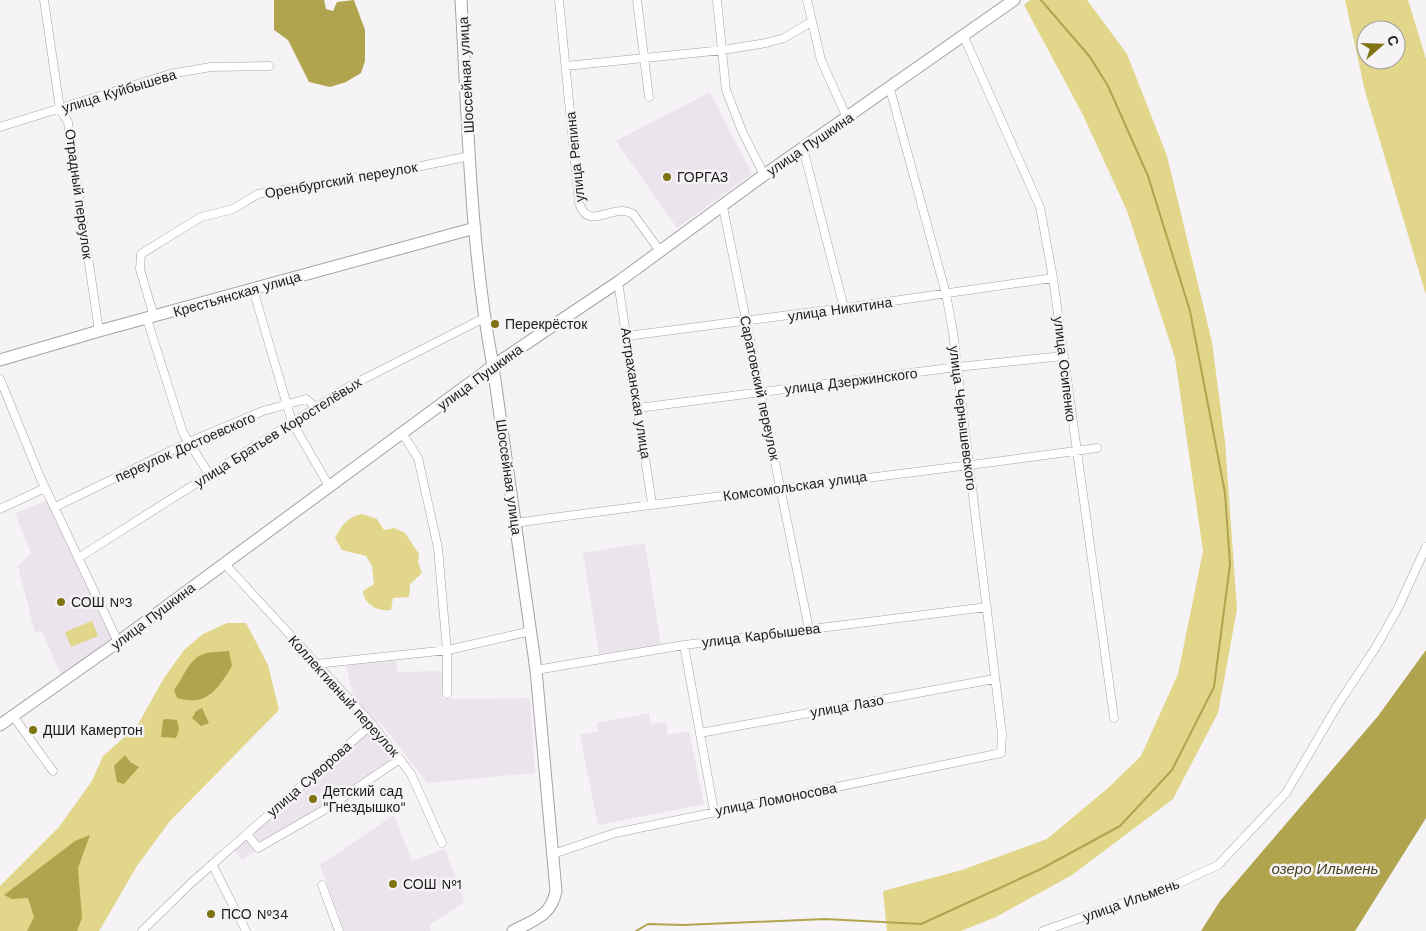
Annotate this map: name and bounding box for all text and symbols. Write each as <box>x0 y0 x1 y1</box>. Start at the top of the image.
street label: Шоссейная улица <box>455 16 477 134</box>
north arrow <box>1356 20 1406 70</box>
text: С <box>1384 33 1402 48</box>
street label: улица Куйбышева <box>60 66 178 116</box>
street label: улица Пушкина <box>764 109 857 179</box>
street label: улица Репина <box>562 111 588 203</box>
street label: Отрадный переулок <box>62 128 96 261</box>
street label: Оренбургский переулок <box>263 159 419 201</box>
place label: ГОРГАЗ <box>677 169 728 185</box>
marker: ГОРГАЗ <box>661 171 673 183</box>
street label: Крестьянская улица <box>171 268 303 320</box>
street label: улица Никитина <box>787 294 893 324</box>
street label: Саратовский переулок <box>737 314 783 463</box>
street label: улица Осипенко <box>1051 315 1079 423</box>
place label: Перекрёсток <box>505 316 588 332</box>
marker: Перекрёсток <box>489 318 501 330</box>
street label: Астраханская улица <box>618 326 654 460</box>
street label: улица Пушкина <box>434 341 526 413</box>
street label: улица Чернышевского <box>946 345 980 492</box>
street label: улица Дзержинского <box>784 365 918 397</box>
street label: улица Братьев Коростелёвых <box>192 374 364 490</box>
street label: переулок Достоевского <box>112 409 258 485</box>
street label: Шоссейная улица <box>493 418 525 536</box>
street label: Комсомольская улица <box>722 468 868 504</box>
street label: улица Пушкина <box>108 579 198 653</box>
place label: СОШ №3 <box>71 594 133 610</box>
marker: СОШ №3 <box>55 596 67 608</box>
street label: улица Карбышева <box>701 620 821 650</box>
street label: Коллективный переулок <box>285 632 403 761</box>
street label: улица Лазо <box>809 692 885 720</box>
place label: ДШИ Камертон <box>43 722 143 738</box>
marker: ДШИ Камертон <box>27 724 39 736</box>
street label: улица Суворова <box>264 738 354 820</box>
street label: улица Ломоносова <box>714 779 838 819</box>
place label: Детский сад "Гнездышко" <box>323 783 406 815</box>
marker: Детский сад "Гнездышко" <box>307 793 319 805</box>
water label: озеро Ильмень <box>1272 860 1379 878</box>
street label: улица Ильмень <box>1081 875 1181 925</box>
place label: СОШ №1 <box>403 876 462 892</box>
marker: СОШ №1 <box>387 878 399 890</box>
place label: ПСО №34 <box>221 906 289 922</box>
marker: ПСО №34 <box>205 908 217 920</box>

